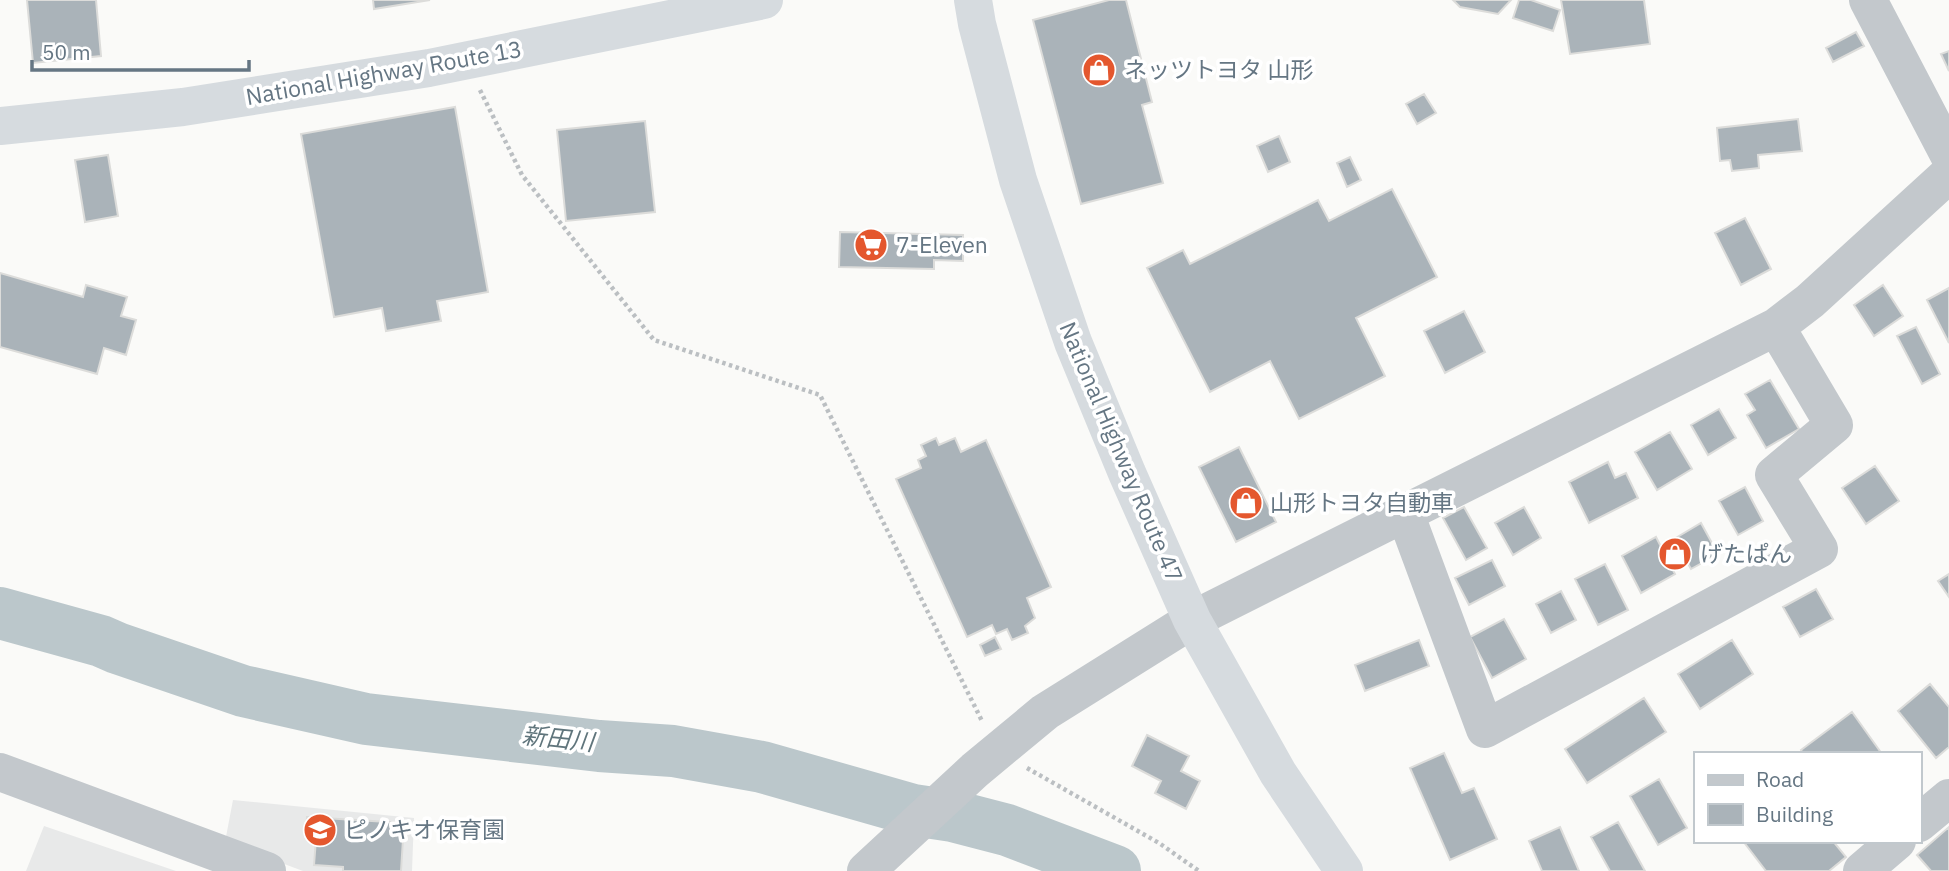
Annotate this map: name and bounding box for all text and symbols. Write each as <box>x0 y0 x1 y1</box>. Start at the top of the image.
scale bar <box>32 28 248 72</box>
street label: National Highway Route 13 <box>243 33 524 111</box>
text: 50 m <box>42 38 91 66</box>
shop icon: ネッツトヨタ 山形 <box>1080 51 1118 89</box>
place label: ネッツトヨタ 山形 <box>1124 54 1313 84</box>
supermarket icon: 7-Eleven <box>852 226 890 264</box>
place label: 7-Eleven <box>896 229 988 259</box>
street label: National Highway Route 47 <box>1053 317 1190 586</box>
shop icon: 山形トヨタ自動車 <box>1227 484 1265 522</box>
place label: 山形トヨタ自動車 <box>1270 487 1454 517</box>
shop icon: げたぱん <box>1656 535 1694 573</box>
place label: げたぱん <box>1700 538 1792 568</box>
water label: 新田川 <box>521 718 599 758</box>
legend <box>1694 752 1921 843</box>
text: Road <box>1756 765 1804 793</box>
text: Building <box>1756 800 1833 828</box>
school or university icon: ピノキオ保育園 <box>301 811 339 849</box>
place label: ピノキオ保育園 <box>344 814 505 844</box>

